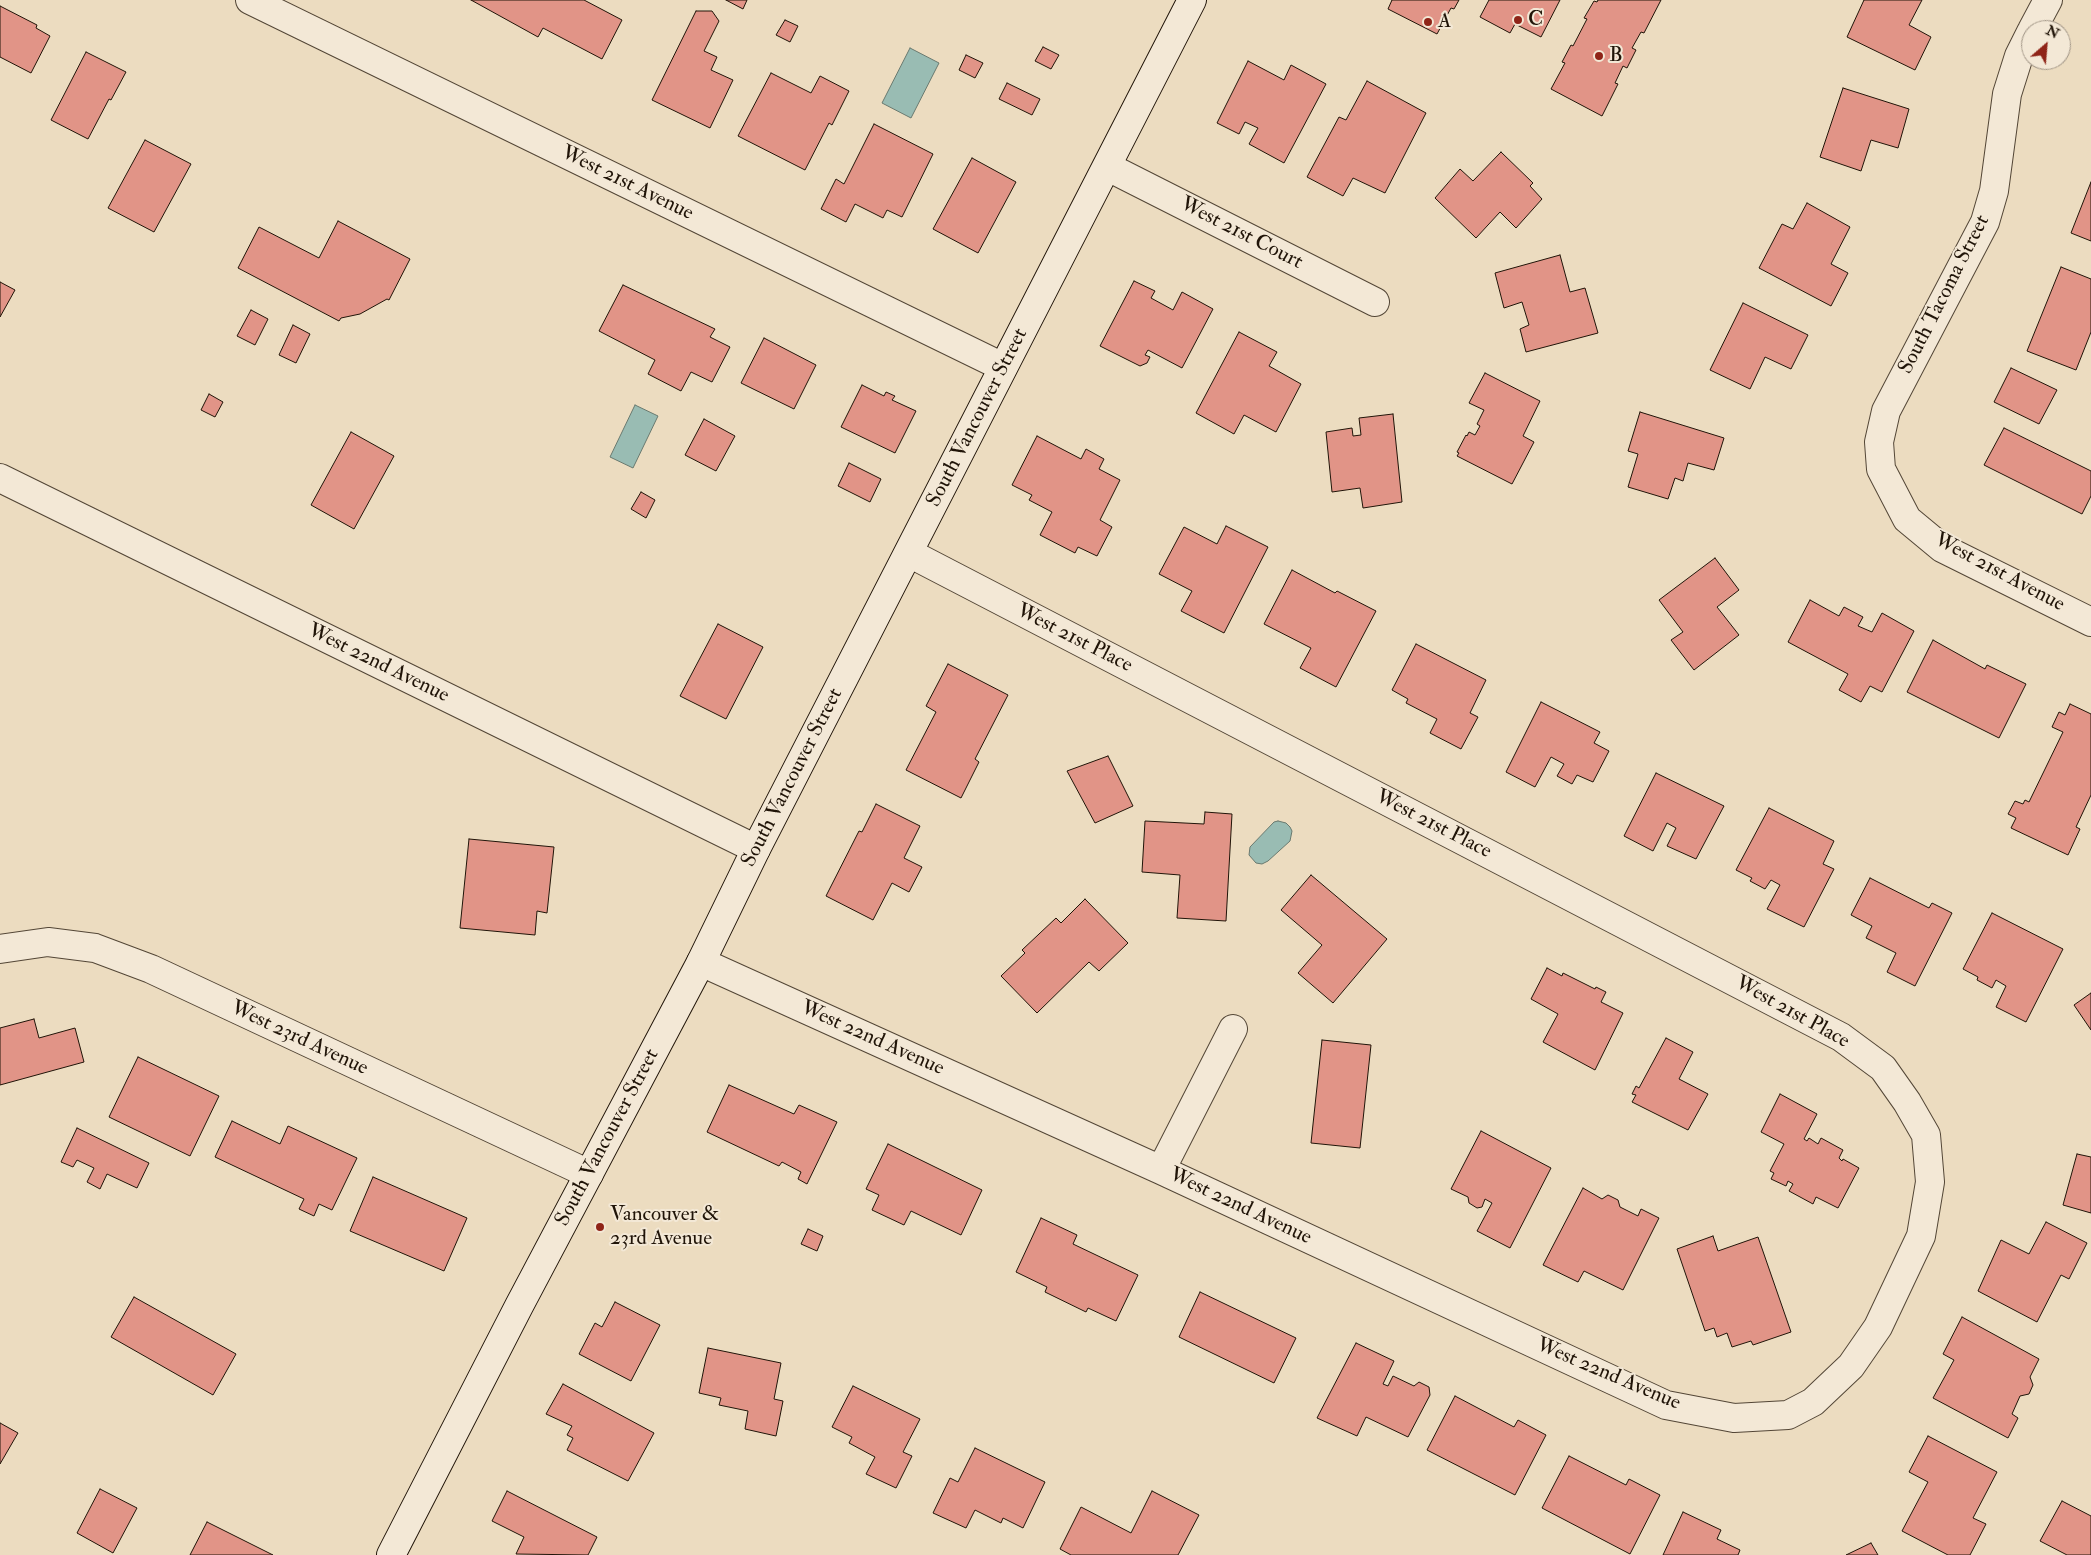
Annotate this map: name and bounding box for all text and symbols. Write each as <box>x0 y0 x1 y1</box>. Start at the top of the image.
place label: C <box>1528 7 1543 33</box>
place label: A <box>1438 9 1451 35</box>
marker: C <box>1512 14 1524 26</box>
marker: A <box>1422 16 1434 28</box>
north arrow <box>2021 20 2071 70</box>
text: N <box>2043 22 2062 42</box>
place label: B <box>1609 43 1623 69</box>
marker: B <box>1593 50 1605 62</box>
street label: West 21st Avenue <box>557 141 697 227</box>
street label: West 21st Court <box>1175 192 1307 276</box>
street label: South Tacoma Street <box>1894 211 1996 379</box>
street label: South Vancouver Street <box>922 324 1034 512</box>
street label: West 21st Avenue <box>1929 528 2069 618</box>
street label: West 21st Place <box>1012 599 1136 679</box>
street label: West 22nd Avenue <box>303 619 453 709</box>
street label: South Vancouver Street <box>737 684 849 872</box>
street label: West 21st Place <box>1371 785 1495 865</box>
street label: West 21st Place <box>1730 971 1854 1055</box>
street label: West 23rd Avenue <box>226 996 372 1082</box>
street label: West 22nd Avenue <box>796 996 948 1082</box>
street label: South Vancouver Street <box>551 1045 665 1231</box>
street label: West 22nd Avenue <box>1165 1163 1315 1251</box>
place label: Vancouver & 23rd Avenue <box>610 1202 719 1252</box>
marker: Vancouver & 23rd Avenue <box>594 1221 606 1233</box>
street label: West 22nd Avenue <box>1532 1333 1684 1417</box>

